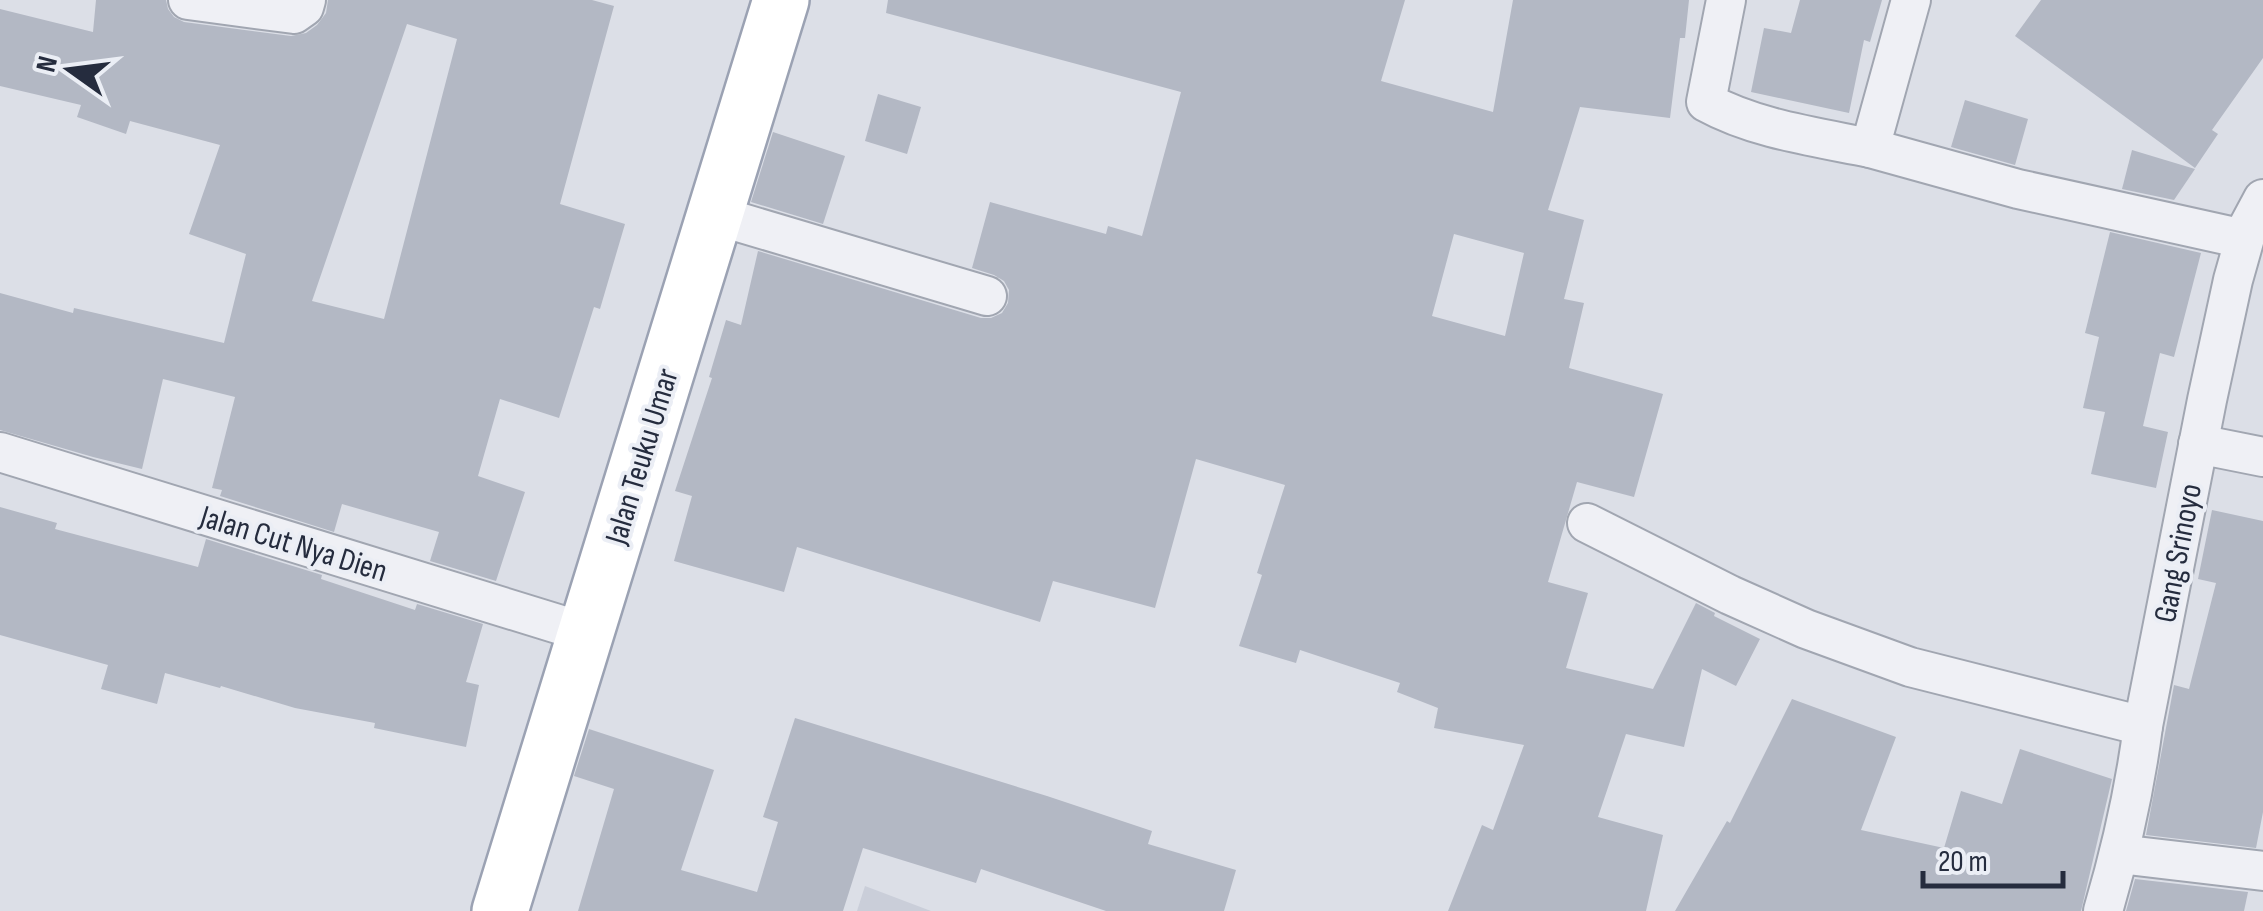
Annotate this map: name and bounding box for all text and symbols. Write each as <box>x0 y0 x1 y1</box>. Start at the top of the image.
north arrow <box>20 20 120 120</box>
text: N <box>29 53 65 76</box>
street label: Jalan Teuku Umar <box>597 364 688 550</box>
street label: Gang Srinoyo <box>2146 481 2211 626</box>
street label: Jalan Cut Nya Dien <box>194 497 392 591</box>
scale bar <box>1923 826 2063 888</box>
text: 20 m <box>1938 844 1988 880</box>

